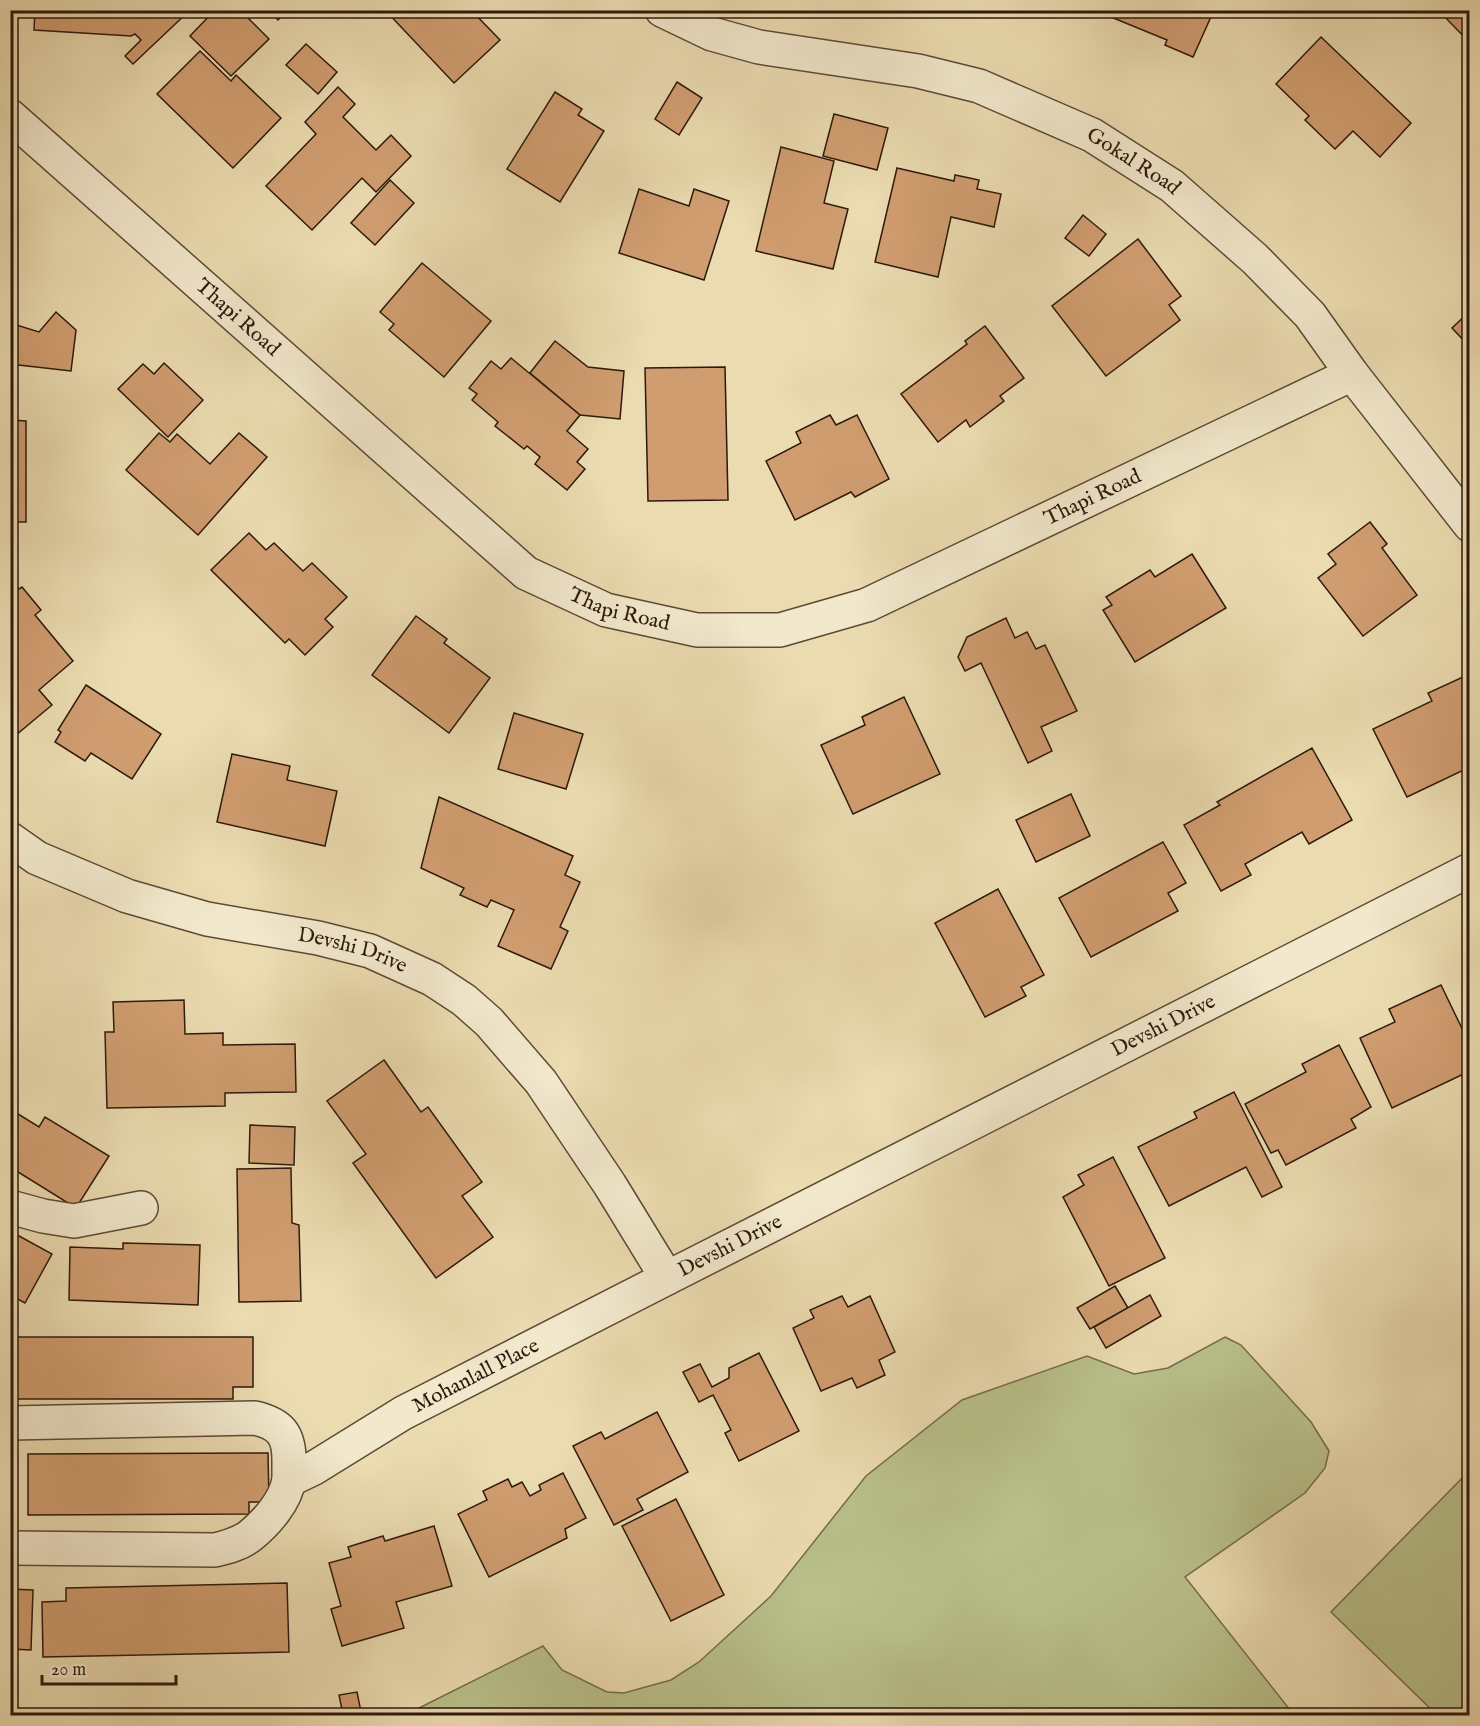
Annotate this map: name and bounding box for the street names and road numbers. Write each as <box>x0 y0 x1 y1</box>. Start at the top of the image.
street label: Gokal Road <box>1081 121 1187 201</box>
street label: Thapi Road <box>189 273 286 363</box>
street label: Thapi Road <box>1040 463 1146 532</box>
street label: Thapi Road <box>564 581 673 637</box>
street label: Devshi Drive <box>296 921 412 980</box>
street label: Devshi Drive <box>1107 988 1220 1064</box>
street label: Devshi Drive <box>673 1208 787 1284</box>
street label: Mohanlall Place <box>408 1332 544 1419</box>

